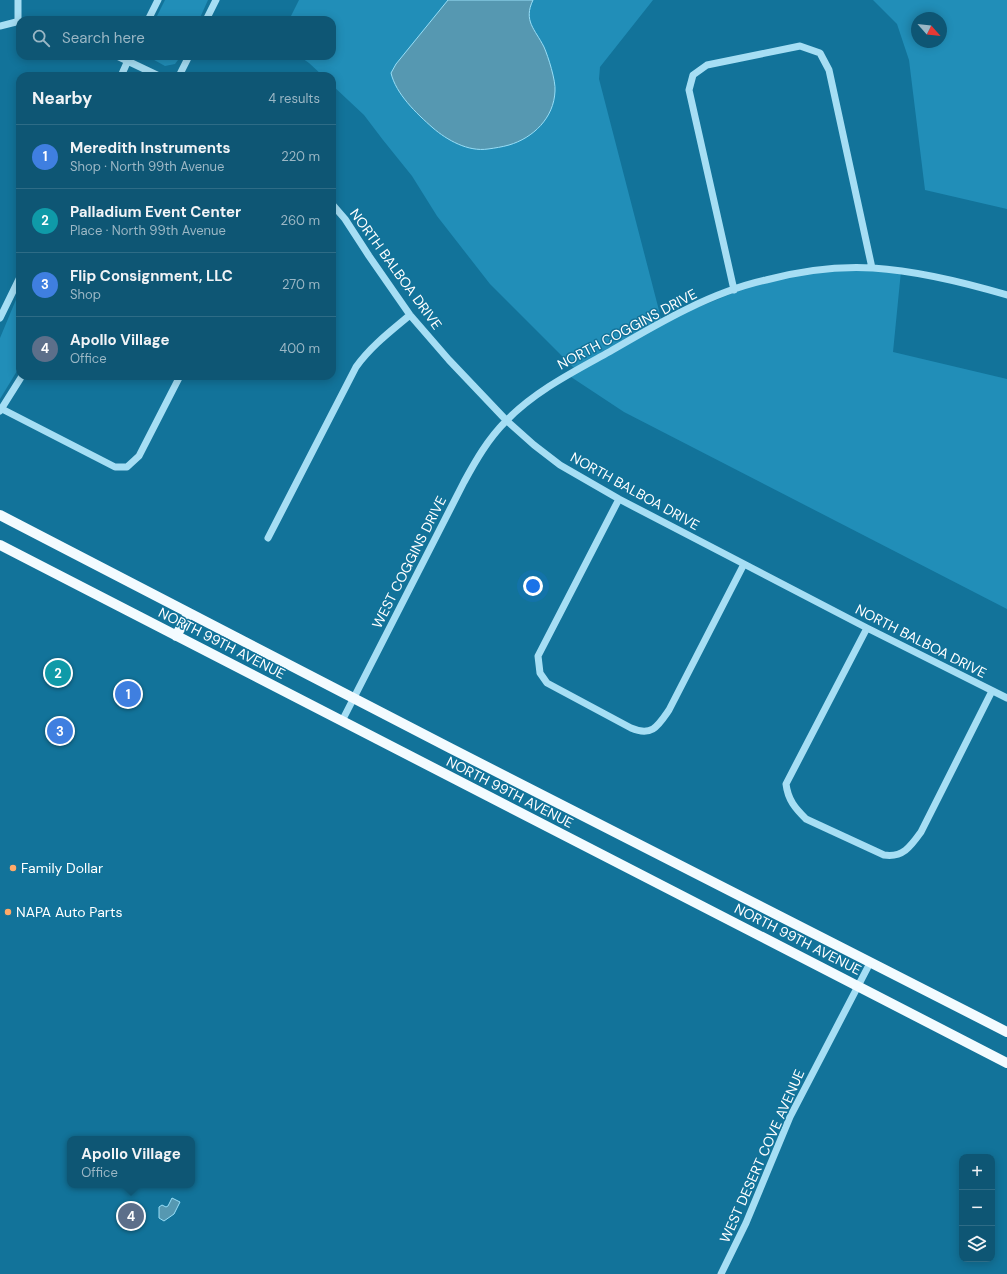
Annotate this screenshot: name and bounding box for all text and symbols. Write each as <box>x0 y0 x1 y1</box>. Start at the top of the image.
north arrow <box>911 12 947 48</box>
search box <box>16 16 336 60</box>
icon: search <box>30 27 52 49</box>
text: Search here <box>62 28 145 48</box>
text: Nearby <box>32 87 92 109</box>
text: 4 results <box>268 90 320 107</box>
text: Meredith Instruments <box>70 138 230 158</box>
text: 1 <box>43 148 47 165</box>
text: 220 m <box>281 148 320 165</box>
text: Shop · North 99th Avenue <box>70 158 224 175</box>
text: Palladium Event Center <box>70 202 241 222</box>
street label: NORTH BALBOA DRIVE <box>346 205 446 333</box>
text: 2 <box>41 212 49 229</box>
text: 260 m <box>280 212 320 229</box>
text: Place · North 99th Avenue <box>70 222 226 239</box>
text: Flip Consignment, LLC <box>70 266 233 286</box>
text: 3 <box>41 276 49 293</box>
text: 270 m <box>282 276 320 293</box>
street label: NORTH COGGINS DRIVE <box>554 285 700 373</box>
text: Shop <box>70 286 101 303</box>
text: Apollo Village <box>70 330 169 350</box>
text: 4 <box>41 340 49 357</box>
text: 400 m <box>279 340 320 357</box>
text: Office <box>70 350 107 367</box>
street label: NORTH BALBOA DRIVE <box>567 448 703 534</box>
street label: WEST COGGINS DRIVE <box>368 493 450 631</box>
your location <box>523 576 543 596</box>
street label: NORTH BALBOA DRIVE <box>852 600 990 682</box>
street label: NORTH 99TH AVENUE <box>155 603 289 683</box>
pin: 2 <box>45 658 71 688</box>
pin: 1 <box>115 679 141 709</box>
pin: 3 <box>47 716 73 746</box>
street label: NORTH 99TH AVENUE <box>443 752 577 832</box>
place label: Family Dollar <box>21 859 103 877</box>
marker: Family Dollar <box>8 863 18 873</box>
street label: NORTH 99TH AVENUE <box>731 899 865 979</box>
place label: NAPA Auto Parts <box>16 903 122 921</box>
marker: NAPA Auto Parts <box>3 907 13 917</box>
street label: WEST DESERT COVE AVENUE <box>716 1066 808 1245</box>
popup <box>67 1136 195 1188</box>
text: Apollo Village <box>81 1144 181 1164</box>
map controls <box>959 1154 995 1262</box>
button: + <box>959 1154 995 1190</box>
text: Office <box>81 1164 118 1181</box>
button: − <box>959 1190 995 1226</box>
pin: 4 <box>118 1201 144 1231</box>
button: layers <box>959 1226 995 1262</box>

